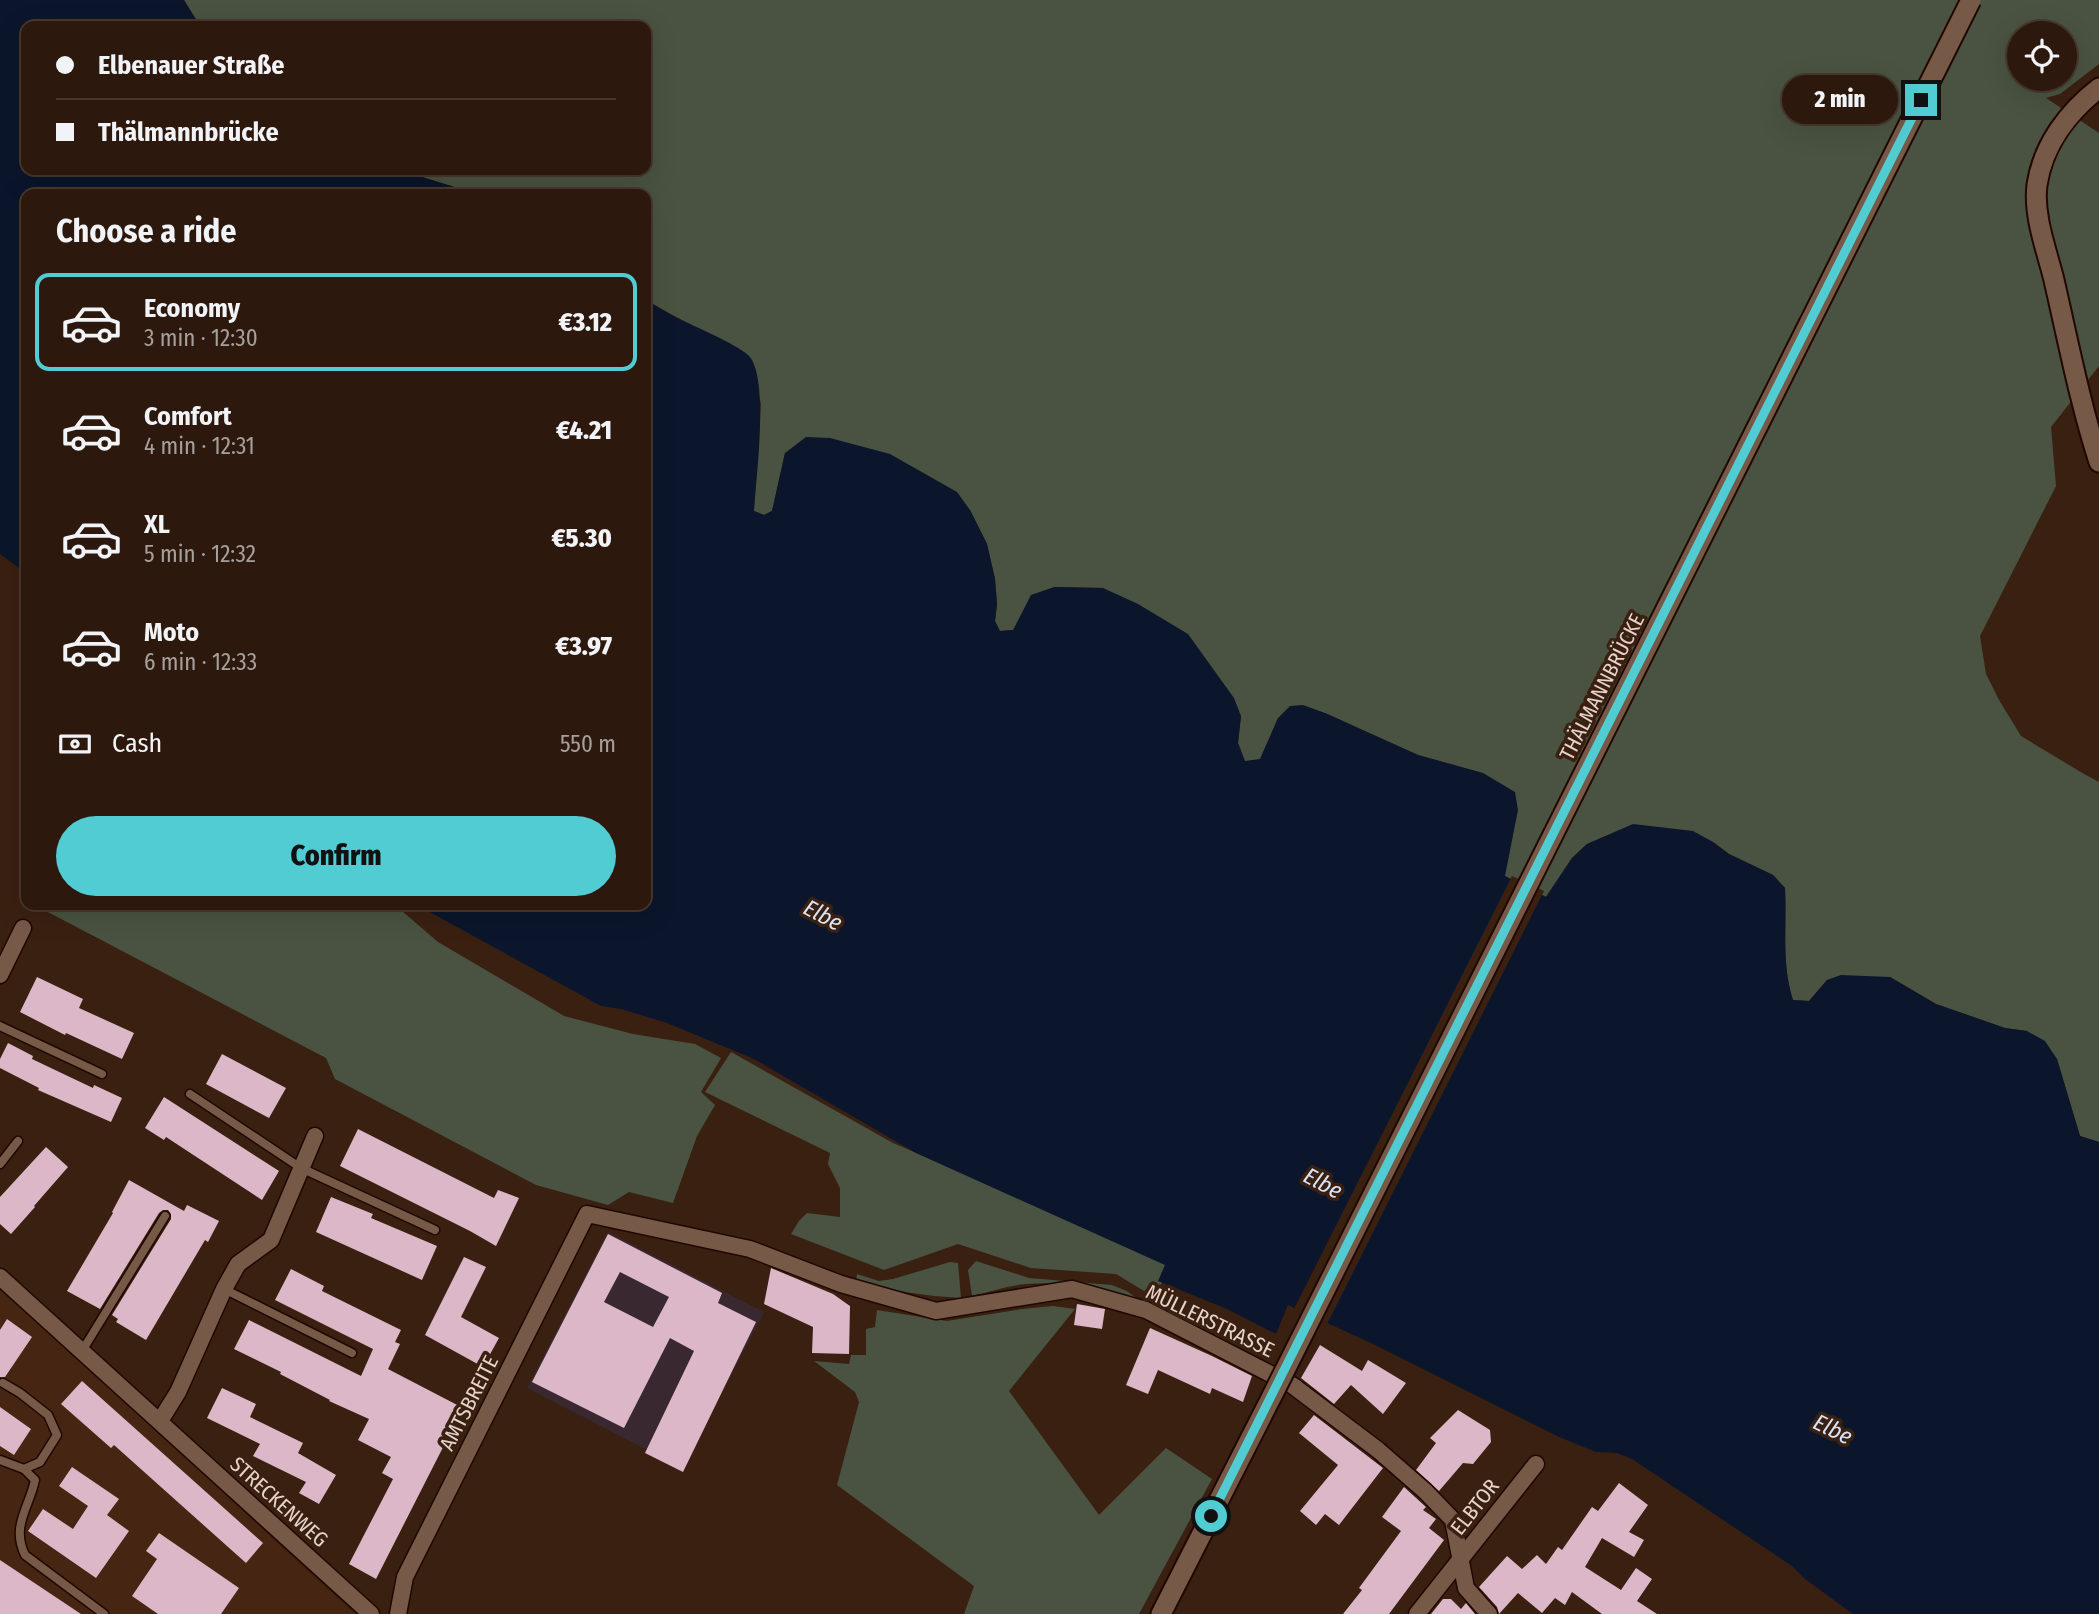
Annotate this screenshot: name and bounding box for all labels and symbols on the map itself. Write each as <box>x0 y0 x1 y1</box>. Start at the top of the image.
callout: 2 min <box>1781 76 1896 124</box>
route end <box>1905 84 1937 116</box>
street label: THÄLMANNBRÜCKE <box>1554 609 1650 765</box>
water label: Elbe <box>799 893 847 937</box>
water label: Elbe <box>1299 1161 1347 1205</box>
street label: MÜLLERSTRASSE <box>1142 1279 1279 1363</box>
street label: AMTSBREITE <box>434 1351 504 1455</box>
water label: Elbe <box>1809 1408 1857 1450</box>
street label: STRECKENWEG <box>225 1451 333 1553</box>
street label: ELBTOR <box>1445 1473 1505 1540</box>
route start <box>1195 1500 1227 1532</box>

